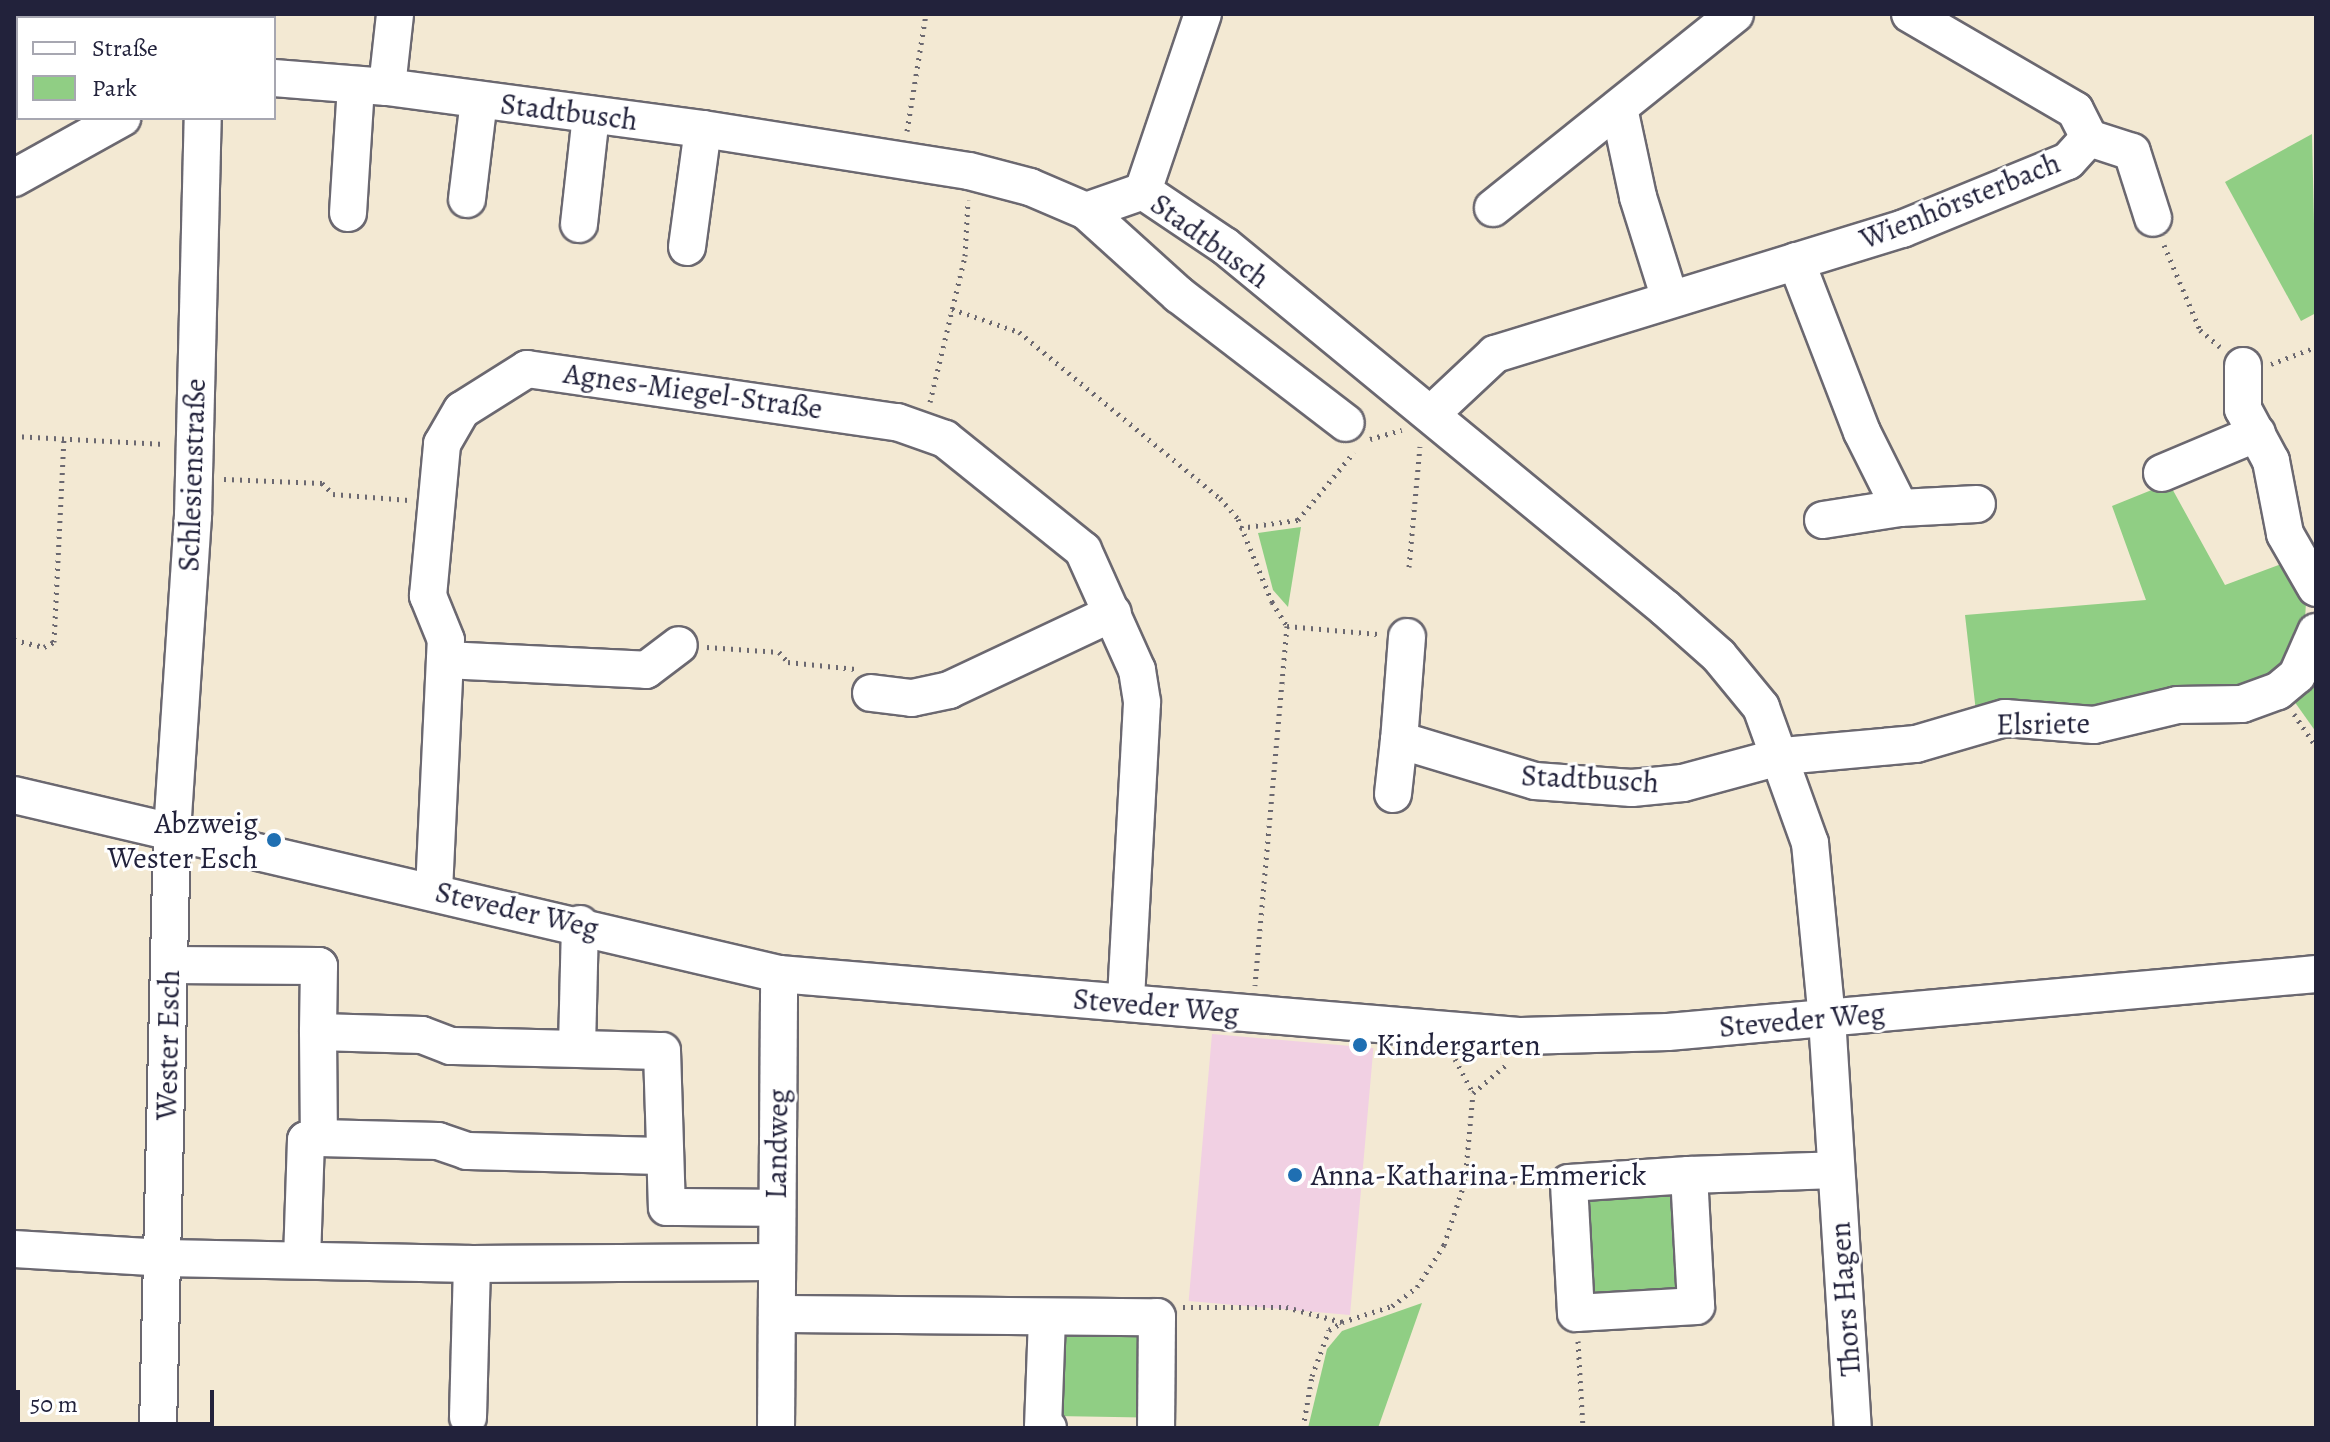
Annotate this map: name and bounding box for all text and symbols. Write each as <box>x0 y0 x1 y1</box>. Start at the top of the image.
legend <box>16 16 276 120</box>
text: Straße <box>92 32 158 64</box>
text: Park <box>92 72 137 104</box>
street label: Stadtbusch <box>498 86 640 138</box>
street label: Wienhörsterbach <box>1855 145 2065 257</box>
street label: Stadtbusch <box>1144 186 1276 296</box>
street label: Agnes-Miegel-Straße <box>561 355 825 427</box>
street label: Schlesienstraße <box>171 378 213 572</box>
street label: Elsriete <box>1996 705 2090 743</box>
street label: Stadtbusch <box>1520 757 1660 801</box>
place label: Abzweig Wester Esch <box>107 805 258 876</box>
marker: Abzweig Wester Esch <box>265 831 283 849</box>
street label: Steveder Weg <box>432 874 602 946</box>
street label: Wester Esch <box>149 969 187 1121</box>
street label: Steveder Weg <box>1072 981 1240 1031</box>
street label: Steveder Weg <box>1718 995 1886 1045</box>
place label: Kindergarten <box>1376 1027 1541 1063</box>
marker: Kindergarten <box>1351 1036 1369 1054</box>
street label: Landweg <box>758 1088 796 1200</box>
place label: Anna-Katharina-Emmerick <box>1311 1157 1646 1193</box>
marker: Anna-Katharina-Emmerick <box>1286 1166 1304 1184</box>
street label: Thors Hagen <box>1822 1220 1868 1378</box>
scale bar <box>20 1374 218 1424</box>
text: 50 m <box>30 1388 78 1420</box>

